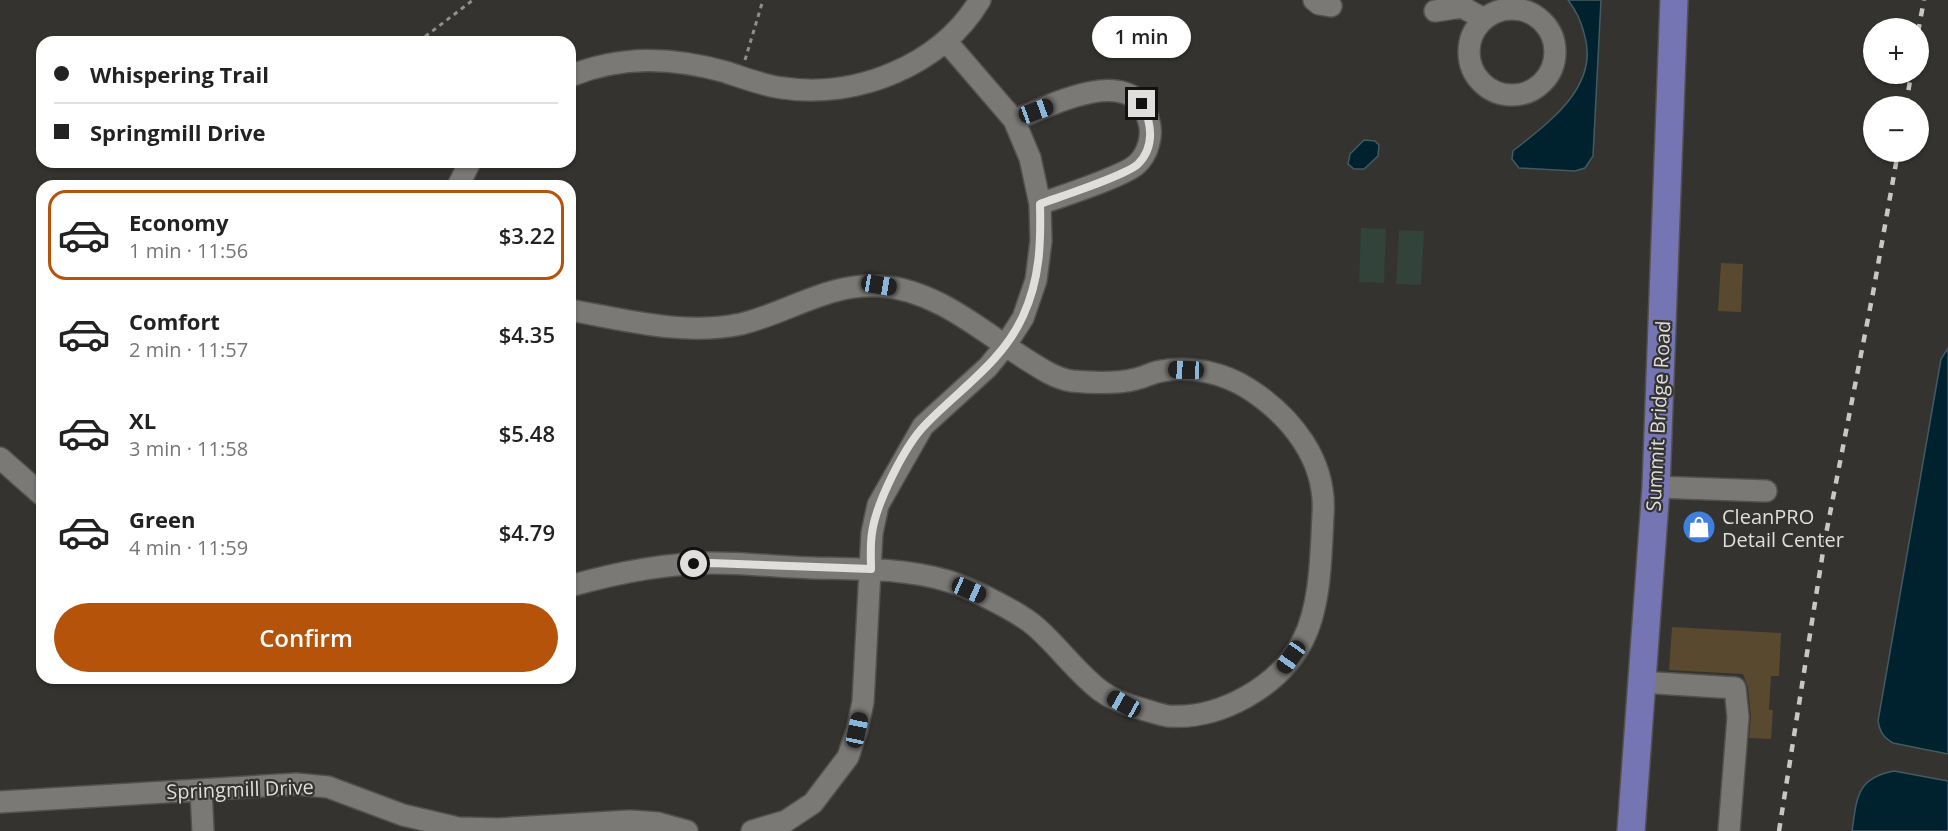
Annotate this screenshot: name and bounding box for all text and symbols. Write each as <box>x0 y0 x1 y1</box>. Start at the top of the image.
callout: 1 min <box>1092 17 1192 59</box>
map controls <box>1863 18 1929 162</box>
button: + <box>1863 18 1929 84</box>
text: 1 min <box>1115 23 1169 50</box>
text: Whispering Trail <box>90 59 269 89</box>
route end <box>1128 90 1155 117</box>
car <box>1016 96 1056 126</box>
button: − <box>1863 96 1929 162</box>
text: Springmill Drive <box>90 117 266 147</box>
text: Economy <box>129 207 228 237</box>
icon: car <box>57 208 111 262</box>
text: $3.22 <box>499 220 555 250</box>
text: 1 min · 11:56 <box>129 237 248 264</box>
car <box>860 273 898 297</box>
text: Comfort <box>129 306 220 336</box>
icon: car <box>57 307 111 361</box>
text: $4.35 <box>499 319 555 349</box>
street label: Summit Bridge Road <box>1640 320 1676 512</box>
text: 2 min · 11:57 <box>129 336 248 363</box>
car <box>1168 360 1204 380</box>
text: XL <box>129 405 156 435</box>
icon: car <box>57 406 111 460</box>
text: $5.48 <box>499 418 555 448</box>
text: 3 min · 11:58 <box>129 435 248 462</box>
place label: CleanPRO Detail Center <box>1722 503 1844 553</box>
text: Green <box>129 504 195 534</box>
icon: car <box>57 505 111 559</box>
shop icon: CleanPRO Detail Center <box>1681 509 1717 545</box>
text: $4.79 <box>499 517 555 547</box>
text: 4 min · 11:59 <box>129 534 248 561</box>
route start <box>680 550 707 577</box>
car <box>949 574 989 606</box>
button: Confirm <box>54 603 558 672</box>
car <box>1273 637 1309 677</box>
car <box>1104 687 1144 721</box>
car <box>844 711 870 749</box>
street label: Springmill Drive <box>166 773 314 805</box>

